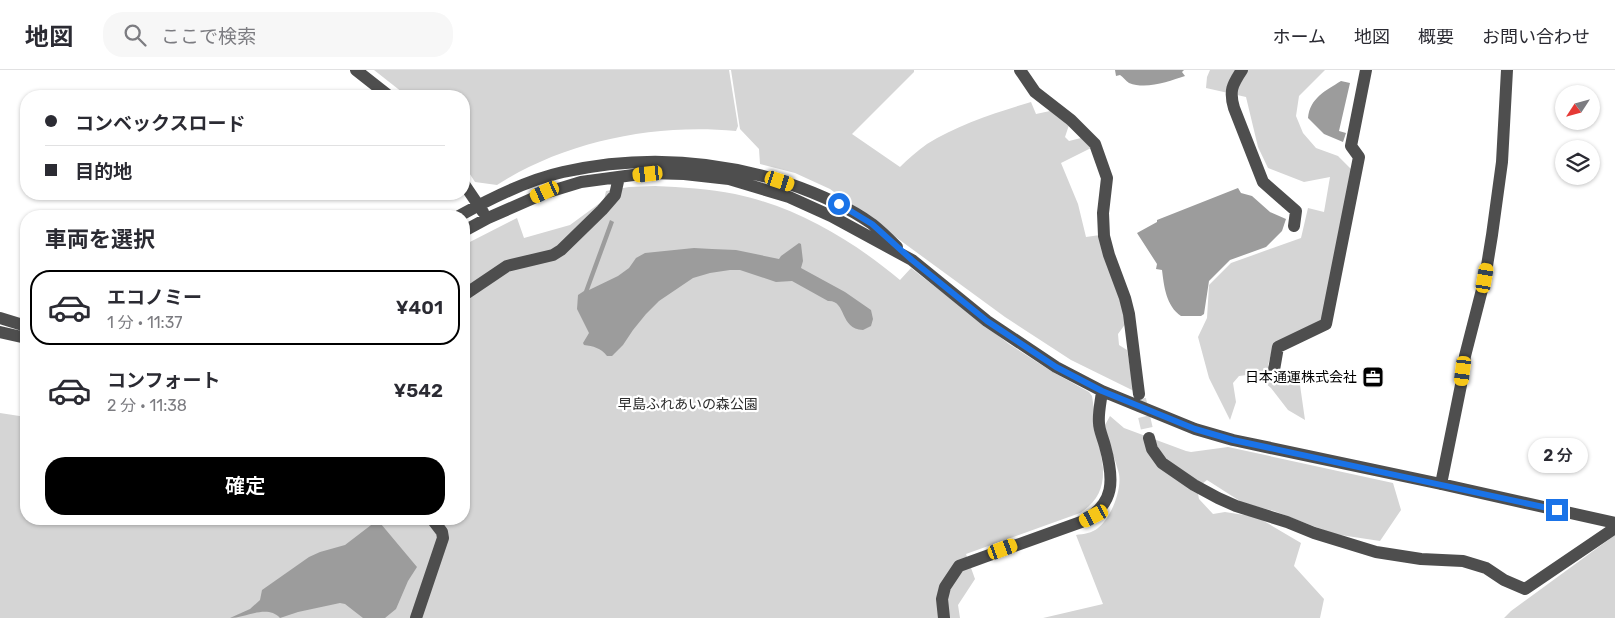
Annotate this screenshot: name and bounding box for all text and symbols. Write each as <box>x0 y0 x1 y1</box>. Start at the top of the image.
search box <box>103 12 453 57</box>
icon: search <box>121 21 149 49</box>
text: 地図 <box>25 23 73 51</box>
text: ここで検索 <box>161 25 256 48</box>
text: ホーム <box>1273 26 1326 48</box>
text: 地図 <box>1354 26 1390 48</box>
text: 概要 <box>1418 26 1454 48</box>
text: お問い合わせ <box>1482 26 1590 48</box>
north arrow <box>1555 85 1600 130</box>
map controls <box>1555 85 1600 185</box>
text: コンベックスロード <box>75 112 245 135</box>
button: layers <box>1555 140 1600 185</box>
text: 目的地 <box>75 160 132 183</box>
car <box>632 165 663 183</box>
car <box>763 169 796 193</box>
car <box>528 179 561 205</box>
route start <box>828 193 850 215</box>
text: 車両を選択 <box>45 226 155 253</box>
car <box>1475 262 1494 294</box>
icon: car <box>47 285 92 330</box>
text: エコノミー <box>107 286 202 309</box>
text: ¥401 <box>396 296 443 319</box>
text: 1 分 · 11:37 <box>107 313 183 332</box>
car <box>1453 355 1472 387</box>
office icon: 日本通運株式会社 <box>1361 365 1385 389</box>
icon: car <box>47 368 92 413</box>
text: コンフォート <box>107 369 220 392</box>
place label: 日本通運株式会社 <box>1245 369 1357 386</box>
text: ¥542 <box>394 379 443 402</box>
text: 2 分 · 11:38 <box>107 396 187 415</box>
park label: 早島ふれあいの森公園 <box>618 396 758 413</box>
callout: 2 分 <box>1527 438 1587 472</box>
text: 2 分 <box>1543 446 1573 465</box>
button: 確定 <box>45 457 445 515</box>
route end <box>1546 499 1568 521</box>
car <box>1077 503 1110 529</box>
car <box>986 537 1019 561</box>

